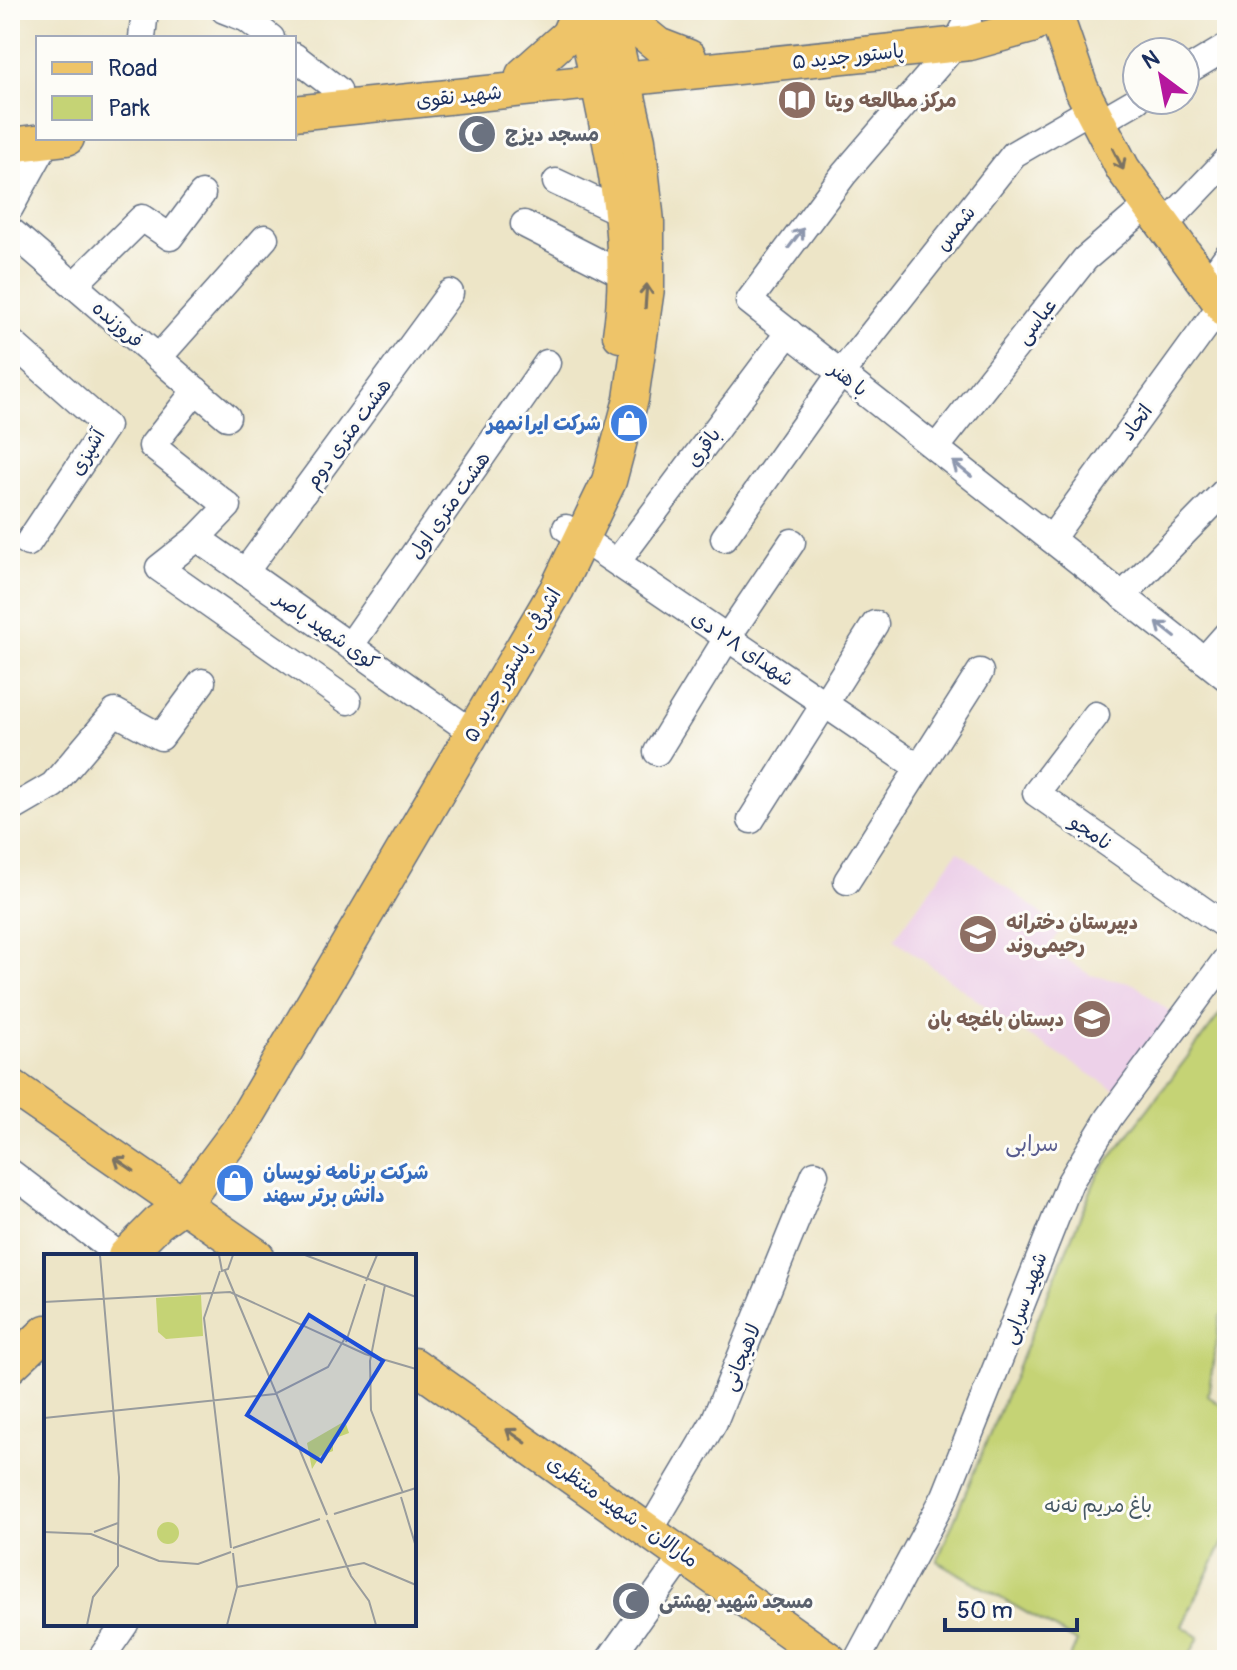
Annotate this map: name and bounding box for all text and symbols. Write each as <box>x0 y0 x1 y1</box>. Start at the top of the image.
legend <box>36 36 296 140</box>
north arrow <box>1121 36 1201 116</box>
street label: پاستور جدید ۵ <box>791 38 905 75</box>
text: N <box>1137 44 1165 76</box>
text: Road <box>108 54 158 83</box>
library icon: مرکز مطالعه ویتا <box>776 79 818 121</box>
street label: شهید نقوی <box>415 80 503 113</box>
place label: مرکز مطالعه ویتا <box>825 88 957 113</box>
text: Park <box>108 94 150 123</box>
mosque icon: مسجد دیزج <box>456 113 498 155</box>
place label: مسجد دیزج <box>505 122 599 147</box>
one-way arrow <box>1110 147 1126 171</box>
street label: شمس <box>930 201 981 256</box>
one-way arrow <box>787 228 804 249</box>
one-way arrow <box>639 283 654 310</box>
street label: عباسی <box>1011 293 1062 349</box>
street label: فروزنده <box>87 295 148 353</box>
street label: با هنر <box>823 355 873 402</box>
street label: هشت متری دوم <box>300 373 399 495</box>
street label: اتحاد <box>1115 399 1158 445</box>
shop icon: شرکت ایرانمهر <box>608 402 650 444</box>
place label: شرکت ایرانمهر <box>485 411 601 436</box>
street label: آشپزی <box>64 423 111 480</box>
street label: باقری <box>680 423 726 472</box>
street label: هشت متری اول <box>403 447 496 564</box>
one-way arrow <box>952 460 973 478</box>
street label: اشرفی - پاستور جدید ۵ <box>457 583 567 747</box>
street label: کوی شهید باصر <box>268 584 384 675</box>
street label: شهدای ۲۸ دی <box>687 605 799 692</box>
one-way arrow <box>1156 621 1177 639</box>
street label: نامجو <box>1063 808 1116 856</box>
place label: دبیرستان دخترانه رحیمی‌وند <box>1006 910 1138 958</box>
school or university icon: دبیرستان دخترانه رحیمی‌وند <box>957 913 999 955</box>
school or university icon: دبستان باغچه بان <box>1071 998 1113 1040</box>
place label: دبستان باغچه بان <box>928 1007 1064 1032</box>
district label: سرابی <box>1005 1130 1059 1158</box>
one-way arrow <box>113 1156 135 1172</box>
place label: شرکت برنامه نویسان دانش برتر سهند <box>263 1160 428 1208</box>
shop icon: شرکت برنامه نویسان دانش برتر سهند <box>214 1162 256 1204</box>
street label: شهید سرابی <box>996 1249 1053 1348</box>
inset map <box>44 1254 416 1626</box>
street label: لاهیجانی <box>717 1320 766 1394</box>
one-way arrow <box>505 1428 527 1444</box>
street label: مارالان - شهید منتظری <box>542 1450 703 1573</box>
park label: باغ مریم نه‌نه <box>1044 1493 1152 1520</box>
mosque icon: مسجد شهید بهشتی <box>610 1580 652 1622</box>
scale bar <box>945 1582 1077 1632</box>
place label: مسجد شهید بهشتی <box>659 1589 814 1614</box>
text: 50 m <box>957 1596 1013 1625</box>

